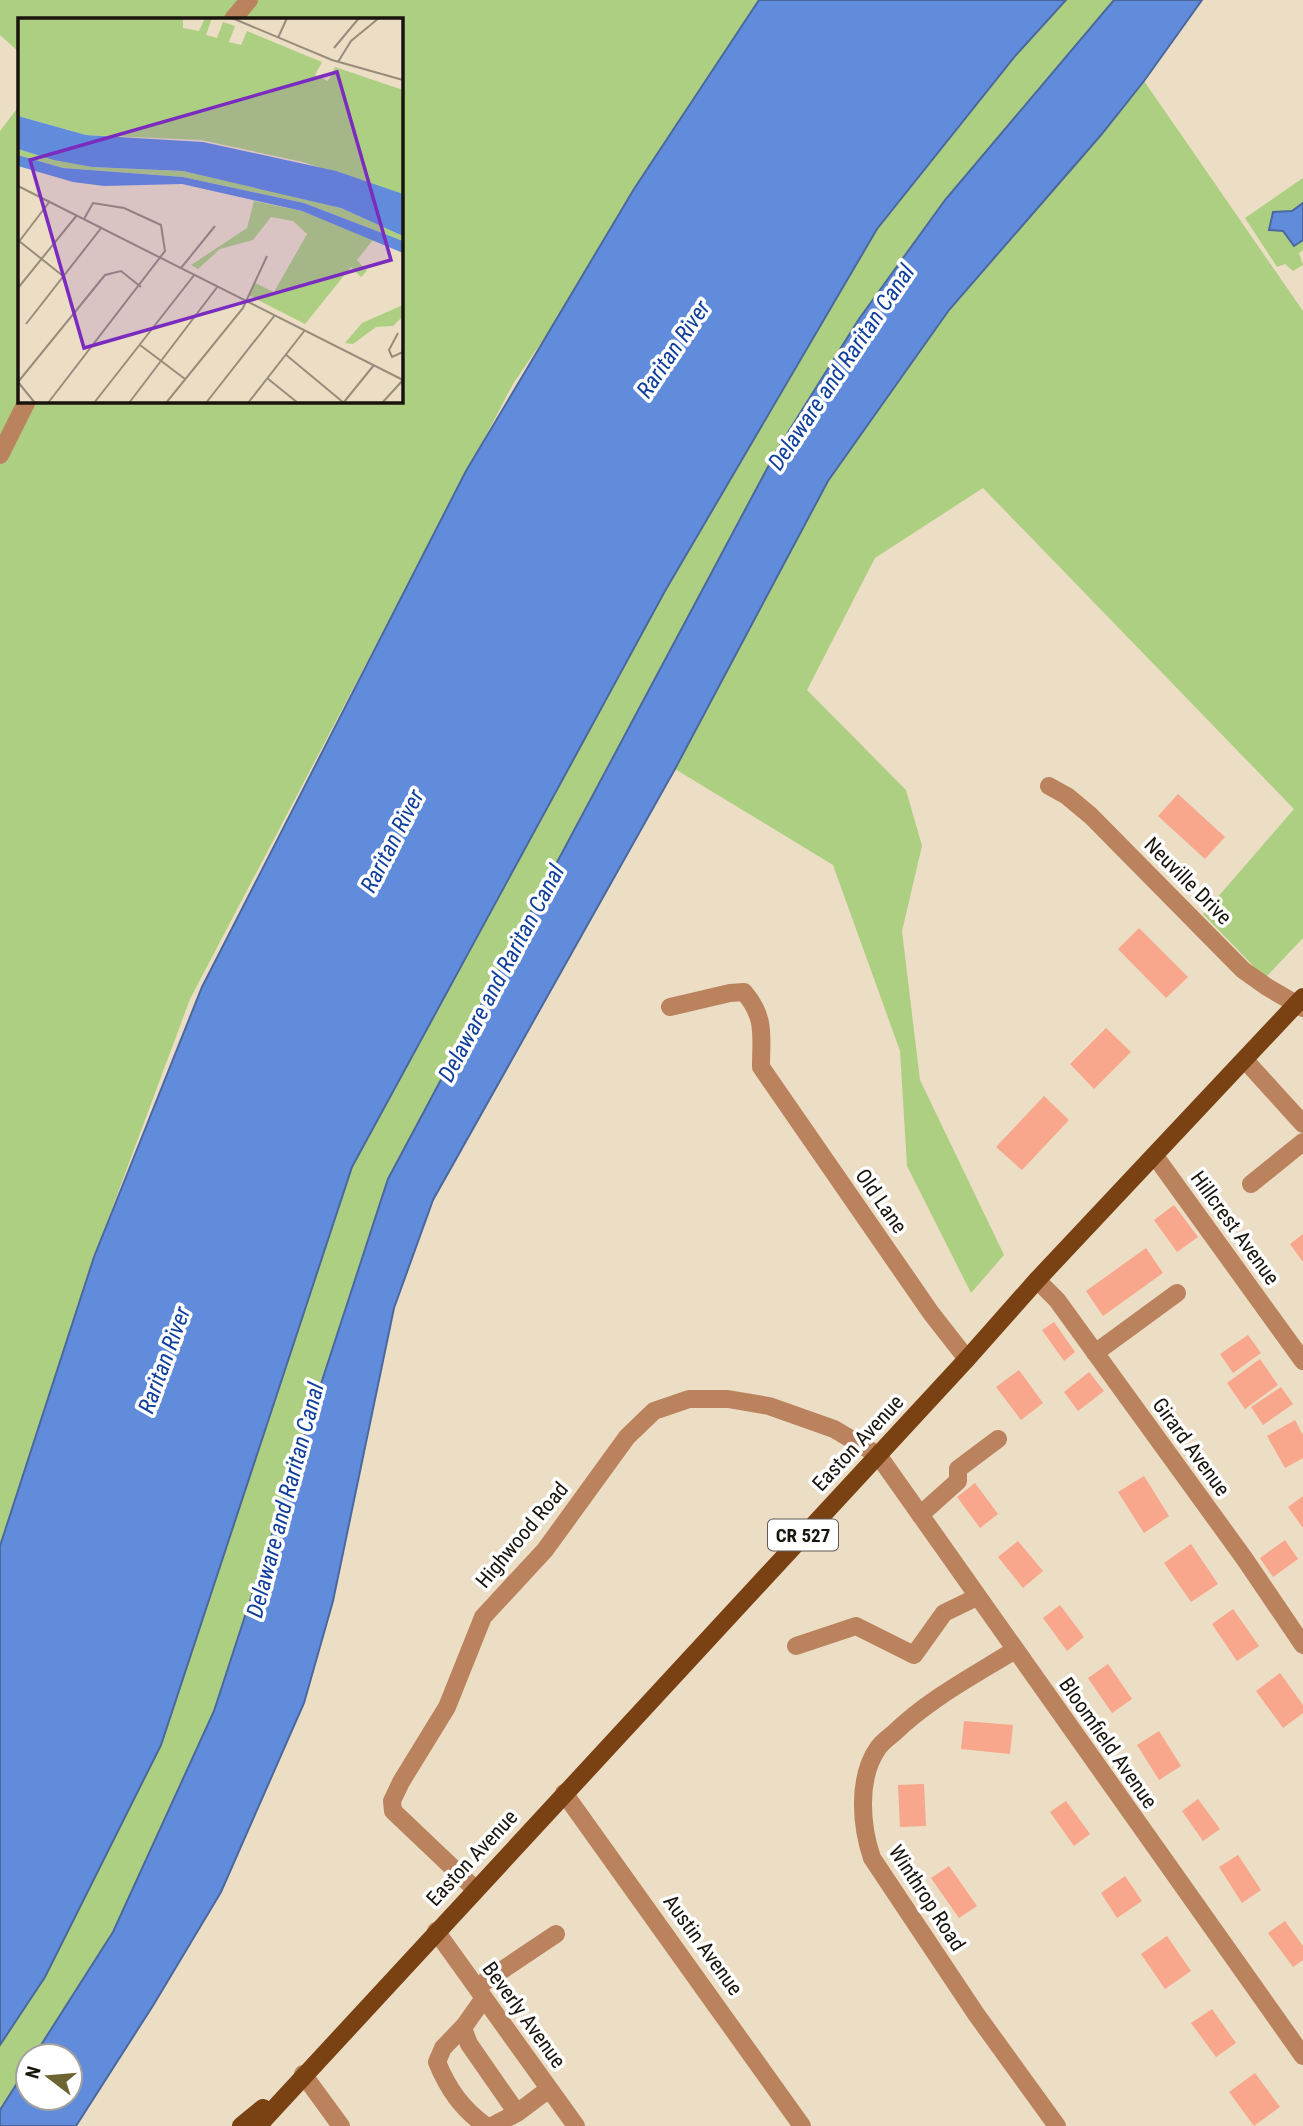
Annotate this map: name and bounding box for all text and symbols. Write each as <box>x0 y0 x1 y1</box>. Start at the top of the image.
inset map <box>18 18 402 402</box>
water label: Delaware and Raritan Canal <box>763 259 921 475</box>
water label: Raritan River <box>631 295 716 403</box>
water label: Raritan River <box>355 784 430 897</box>
street label: Neuville Drive <box>1140 833 1237 930</box>
water label: Delaware and Raritan Canal <box>433 859 571 1086</box>
street label: Old Lane <box>850 1164 912 1238</box>
street label: Hillcrest Avenue <box>1186 1167 1284 1290</box>
water label: Raritan River <box>133 1302 197 1417</box>
water label: Delaware and Raritan Canal <box>241 1379 330 1621</box>
street label: Easton Avenue <box>808 1390 909 1496</box>
street label: Girard Avenue <box>1147 1393 1235 1501</box>
street label: Highwood Road <box>471 1477 573 1593</box>
road number: CR 527 <box>768 1520 838 1550</box>
street label: Bloomfield Avenue <box>1054 1673 1162 1813</box>
street label: Easton Avenue <box>422 1805 523 1911</box>
street label: Winthrop Road <box>884 1841 970 1955</box>
street label: Austin Avenue <box>659 1890 748 2000</box>
street label: Beverly Avenue <box>478 1957 571 2073</box>
north arrow <box>14 2042 84 2112</box>
text: N <box>20 2064 46 2081</box>

